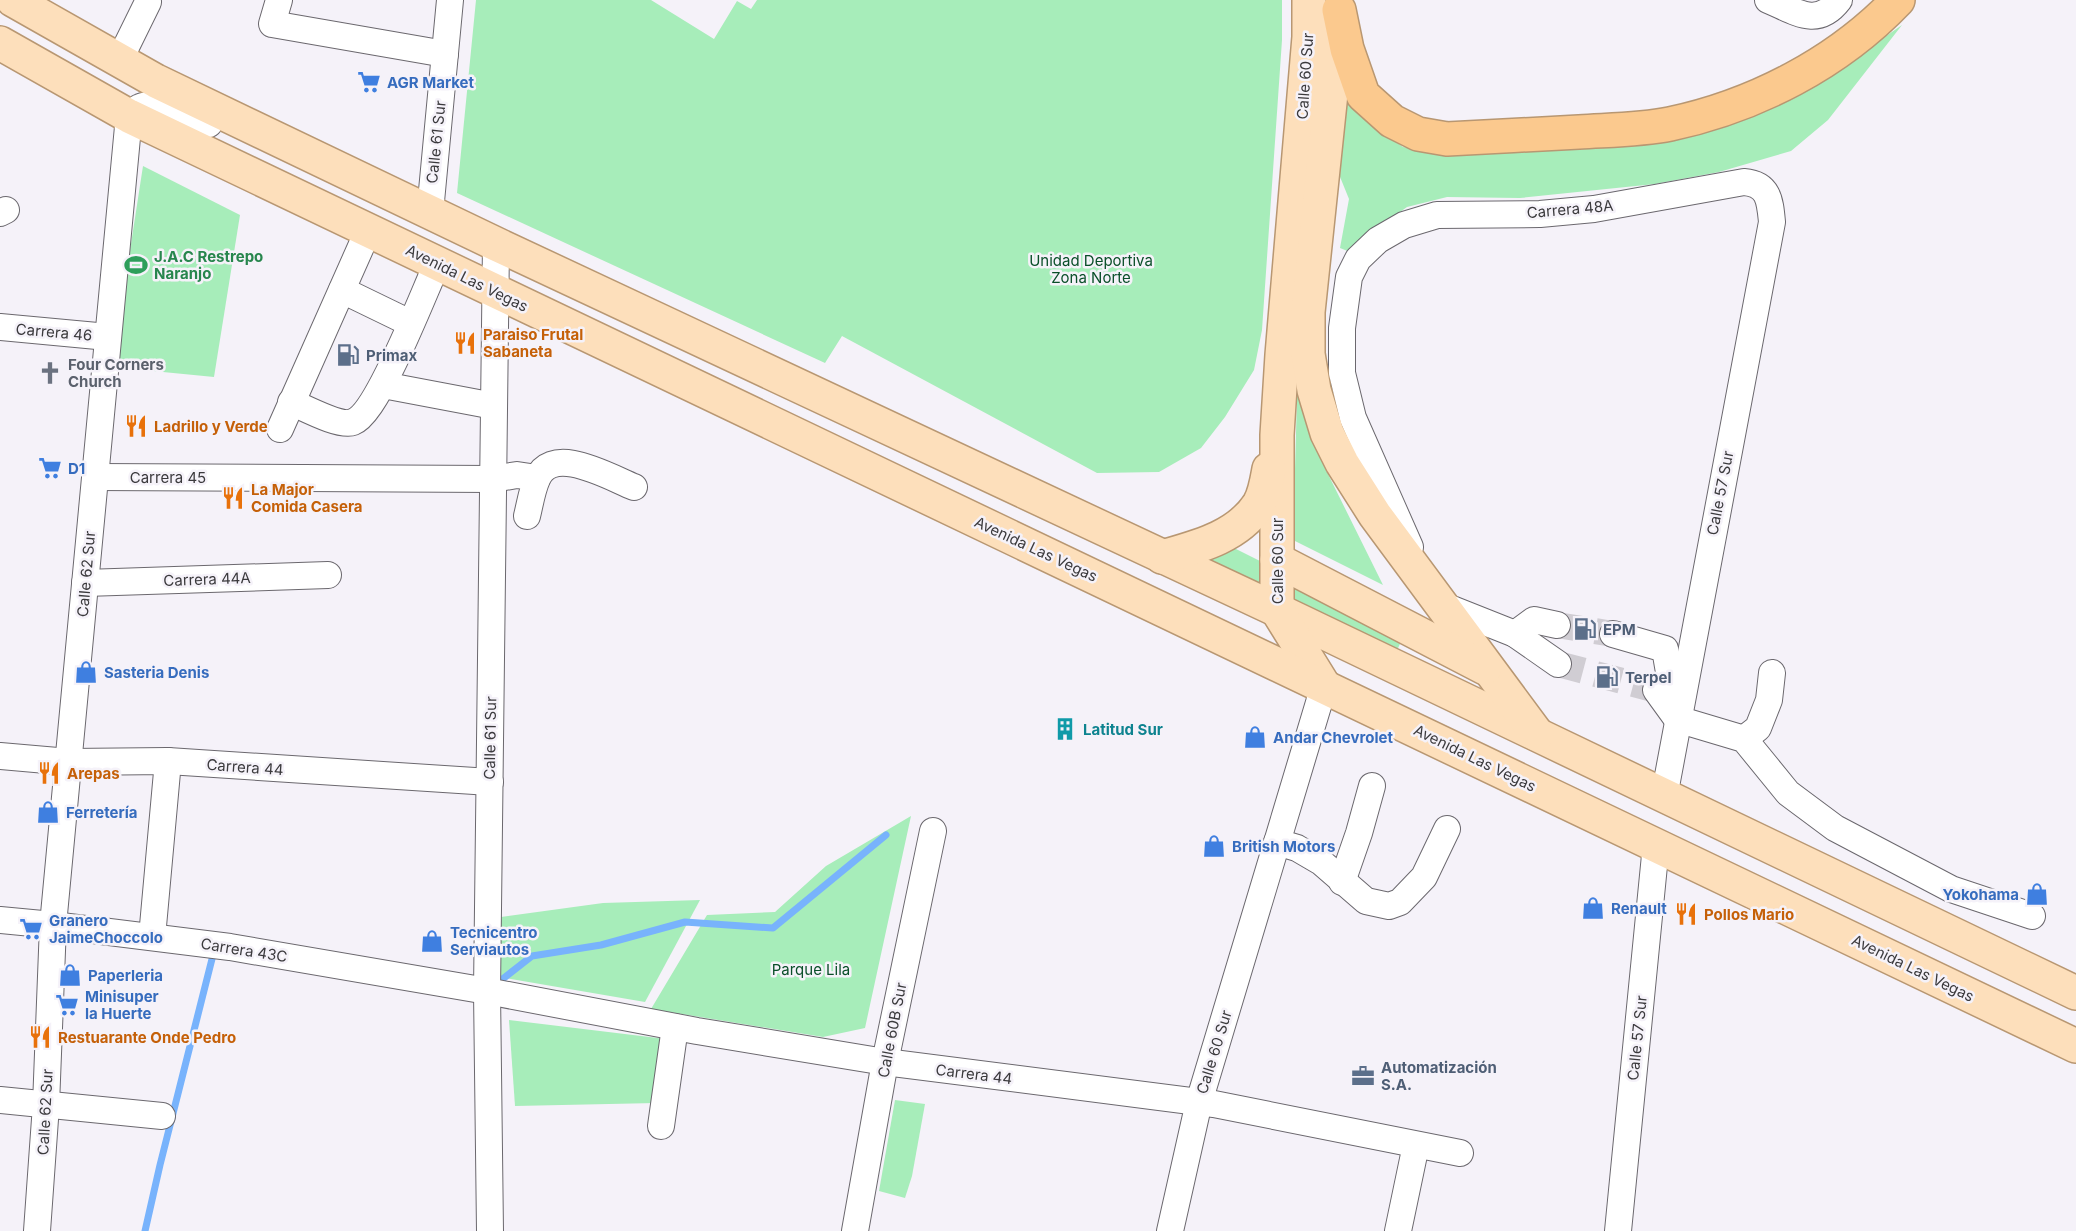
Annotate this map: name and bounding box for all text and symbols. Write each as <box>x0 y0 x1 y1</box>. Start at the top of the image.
street label: Calle 60 Sur <box>1292 32 1318 120</box>
supermarket icon: AGR Market <box>356 69 382 95</box>
place label: AGR Market <box>387 73 475 92</box>
street label: Calle 61 Sur <box>422 99 450 184</box>
street label: Carrera 48A <box>1526 196 1614 222</box>
street label: Avenida Las Vegas <box>403 240 531 316</box>
place label: J.A.C Restrepo Naranjo <box>154 247 263 283</box>
park label: Unidad Deportiva Zona Norte <box>1029 251 1153 287</box>
sports icon: J.A.C Restrepo Naranjo <box>123 252 149 278</box>
street label: Carrera 46 <box>15 319 93 345</box>
place label: Paraiso Frutal Sabaneta <box>483 325 583 361</box>
restaurant icon: Paraiso Frutal Sabaneta <box>452 330 478 356</box>
fuel station icon: Primax <box>335 342 361 368</box>
place label: Primax <box>366 346 417 365</box>
place label: Four Corners Church <box>68 355 164 391</box>
church icon: Four Corners Church <box>37 360 63 386</box>
restaurant icon: Ladrillo y Verde <box>123 413 149 439</box>
place label: Ladrillo y Verde <box>154 417 268 436</box>
street label: Calle 57 Sur <box>1703 449 1738 537</box>
supermarket icon: D1 <box>37 455 63 481</box>
place label: D1 <box>68 459 85 478</box>
street label: Carrera 45 <box>130 468 206 487</box>
place label: La Major Comida Casera <box>251 480 363 516</box>
restaurant icon: La Major Comida Casera <box>220 485 246 511</box>
street label: Avenida Las Vegas <box>972 512 1101 586</box>
street label: Calle 60 Sur <box>1268 517 1287 604</box>
street label: Calle 62 Sur <box>73 530 99 618</box>
street label: Carrera 44A <box>163 568 251 590</box>
fuel station icon: EPM <box>1572 616 1598 642</box>
place label: EPM <box>1603 620 1636 639</box>
shop icon: Sasteria Denis <box>73 659 99 685</box>
place label: Sasteria Denis <box>104 663 209 682</box>
fuel station icon: Terpel <box>1594 664 1620 690</box>
place label: Terpel <box>1625 668 1671 687</box>
street label: Calle 61 Sur <box>480 696 500 780</box>
building icon: Latitud Sur <box>1052 716 1078 742</box>
place label: Latitud Sur <box>1083 720 1163 739</box>
street label: Avenida Las Vegas <box>1411 720 1539 796</box>
shop icon: Andar Chevrolet <box>1242 724 1268 750</box>
place label: Andar Chevrolet <box>1273 728 1393 747</box>
street label: Carrera 44 <box>206 755 284 779</box>
restaurant icon: Arepas <box>36 760 62 786</box>
place label: Arepas <box>67 764 120 783</box>
shop icon: Ferretería <box>35 799 61 825</box>
place label: Ferretería <box>66 803 137 822</box>
shop icon: British Motors <box>1201 833 1227 859</box>
place label: British Motors <box>1232 837 1335 856</box>
shop icon: Yokohama <box>2024 881 2050 907</box>
place label: Yokohama <box>1942 885 2019 904</box>
shop icon: Renault <box>1580 895 1606 921</box>
place label: Renault <box>1611 899 1667 918</box>
restaurant icon: Pollos Mario <box>1673 901 1699 927</box>
place label: Pollos Mario <box>1704 905 1794 924</box>
place label: Granero JaimeChoccolo <box>49 911 163 947</box>
supermarket icon: Granero JaimeChoccolo <box>18 916 44 942</box>
place label: Tecnicentro Serviautos <box>450 923 538 959</box>
shop icon: Tecnicentro Serviautos <box>419 928 445 954</box>
street label: Avenida Las Vegas <box>1849 930 1977 1006</box>
street label: Carrera 43C <box>199 934 289 966</box>
park label: Parque Lila <box>772 960 850 979</box>
shop icon: Paperleria <box>57 962 83 988</box>
place label: Paperleria <box>88 966 163 985</box>
street label: Calle 60B Sur <box>873 980 911 1079</box>
place label: Minisuper la Huerte <box>85 987 159 1023</box>
supermarket icon: Minisuper la Huerte <box>54 992 80 1018</box>
street label: Calle 57 Sur <box>1623 994 1651 1082</box>
street label: Calle 60 Sur <box>1192 1007 1236 1096</box>
restaurant icon: Restuarante Onde Pedro <box>27 1024 53 1050</box>
place label: Restuarante Onde Pedro <box>58 1028 236 1047</box>
place label: Automatización S.A. <box>1381 1058 1497 1094</box>
street label: Carrera 44 <box>935 1060 1013 1088</box>
office icon: Automatización S.A. <box>1350 1063 1376 1089</box>
street label: Calle 62 Sur <box>33 1068 57 1156</box>

